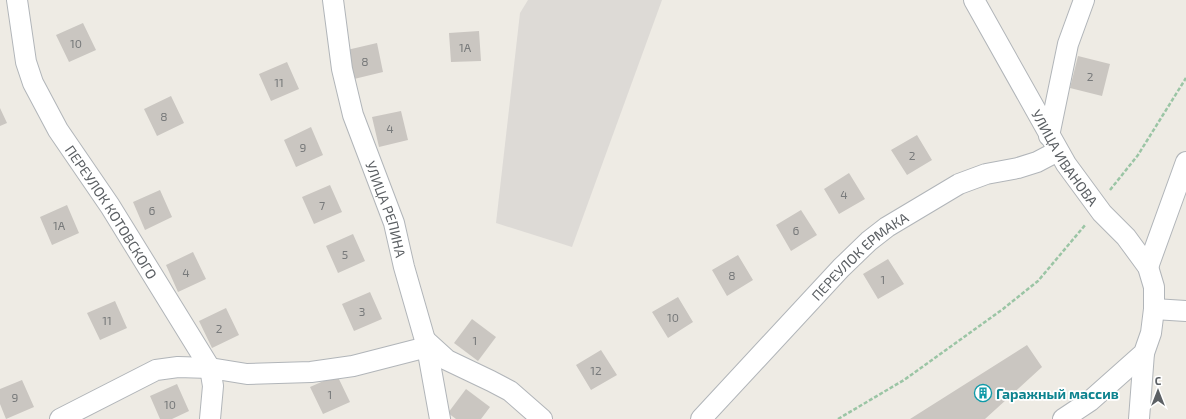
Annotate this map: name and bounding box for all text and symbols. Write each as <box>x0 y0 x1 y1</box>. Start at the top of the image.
house number: 10 <box>70 36 82 50</box>
house number: 1А <box>459 40 472 54</box>
house number: 8 <box>361 54 369 68</box>
house number: 2 <box>1087 69 1094 83</box>
house number: 11 <box>274 75 284 89</box>
street label: УЛИЦА ИВАНОВА <box>1029 106 1102 209</box>
house number: 8 <box>160 109 168 123</box>
house number: 4 <box>386 121 394 135</box>
house number: 9 <box>300 140 307 154</box>
street label: ПЕРЕУЛОК КОТОВСКОГО <box>62 142 161 282</box>
house number: 2 <box>909 148 916 162</box>
street label: УЛИЦА РЕПИНА <box>363 158 410 259</box>
house number: 4 <box>840 187 848 201</box>
house number: 7 <box>319 198 325 212</box>
house number: 6 <box>149 203 156 217</box>
street label: ПЕРЕУЛОК ЕРМАКА <box>807 208 911 303</box>
house number: 1А <box>53 218 66 232</box>
house number: 6 <box>793 223 800 237</box>
house number: 5 <box>342 247 348 261</box>
house number: 4 <box>182 265 190 279</box>
house number: 8 <box>728 268 736 282</box>
house number: 1 <box>881 272 885 286</box>
house number: 3 <box>359 304 365 318</box>
house number: 10 <box>667 310 679 324</box>
house number: 11 <box>102 313 112 327</box>
house number: 2 <box>216 321 223 335</box>
house number: 1 <box>473 333 477 347</box>
house number: 12 <box>590 363 602 377</box>
north arrow <box>1138 371 1178 411</box>
text: С <box>1155 374 1162 387</box>
building icon: Гаражный массив <box>973 383 993 403</box>
place label: Гаражный массив <box>996 385 1119 402</box>
house number: 1 <box>328 387 332 401</box>
house number: 9 <box>12 390 19 404</box>
house number: 10 <box>164 397 176 411</box>

